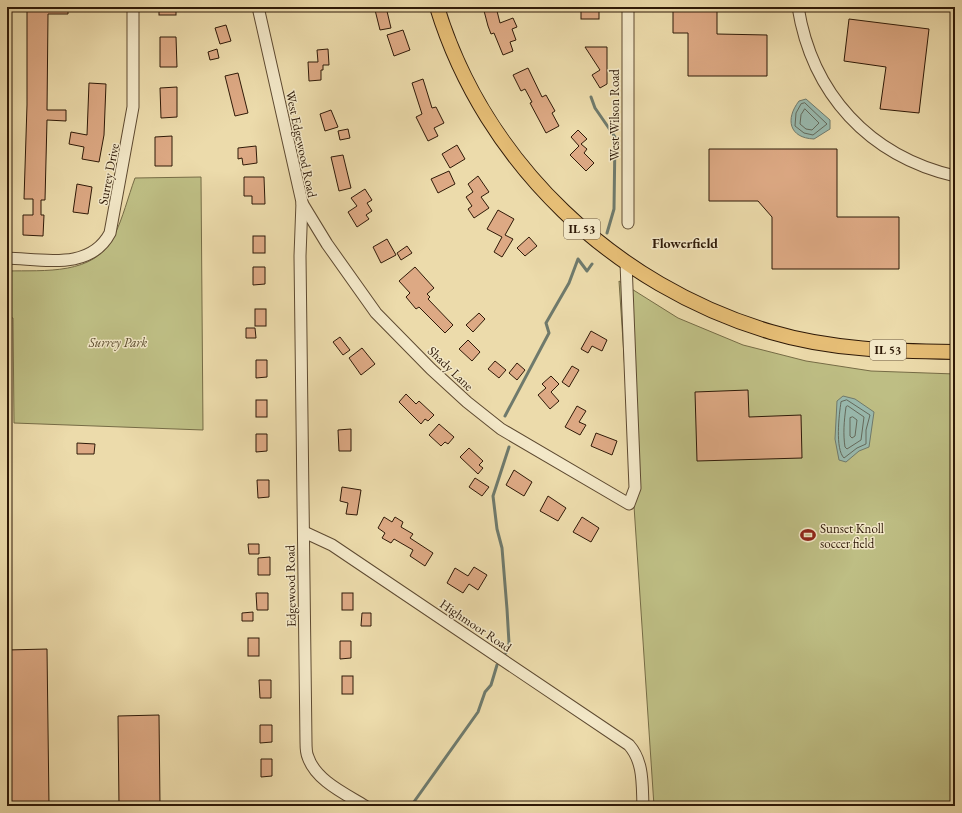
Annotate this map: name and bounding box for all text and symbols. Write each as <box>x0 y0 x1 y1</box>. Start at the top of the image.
street label: West Wilson Road <box>606 69 623 161</box>
street label: West Edgewood Road <box>282 89 321 199</box>
street label: Surrey Drive <box>94 142 123 207</box>
road number: IL 53 <box>564 219 600 239</box>
district label: Flowerfield <box>652 234 718 252</box>
park label: Surrey Park <box>88 334 147 351</box>
road number: IL 53 <box>870 340 906 360</box>
street label: Shady Lane <box>424 342 477 394</box>
place label: Sunset Knoll soccer field <box>820 520 884 552</box>
sports icon: Sunset Knoll soccer field <box>799 526 817 544</box>
street label: Edgewood Road <box>281 544 300 627</box>
street label: Highmoor Road <box>436 595 515 656</box>

